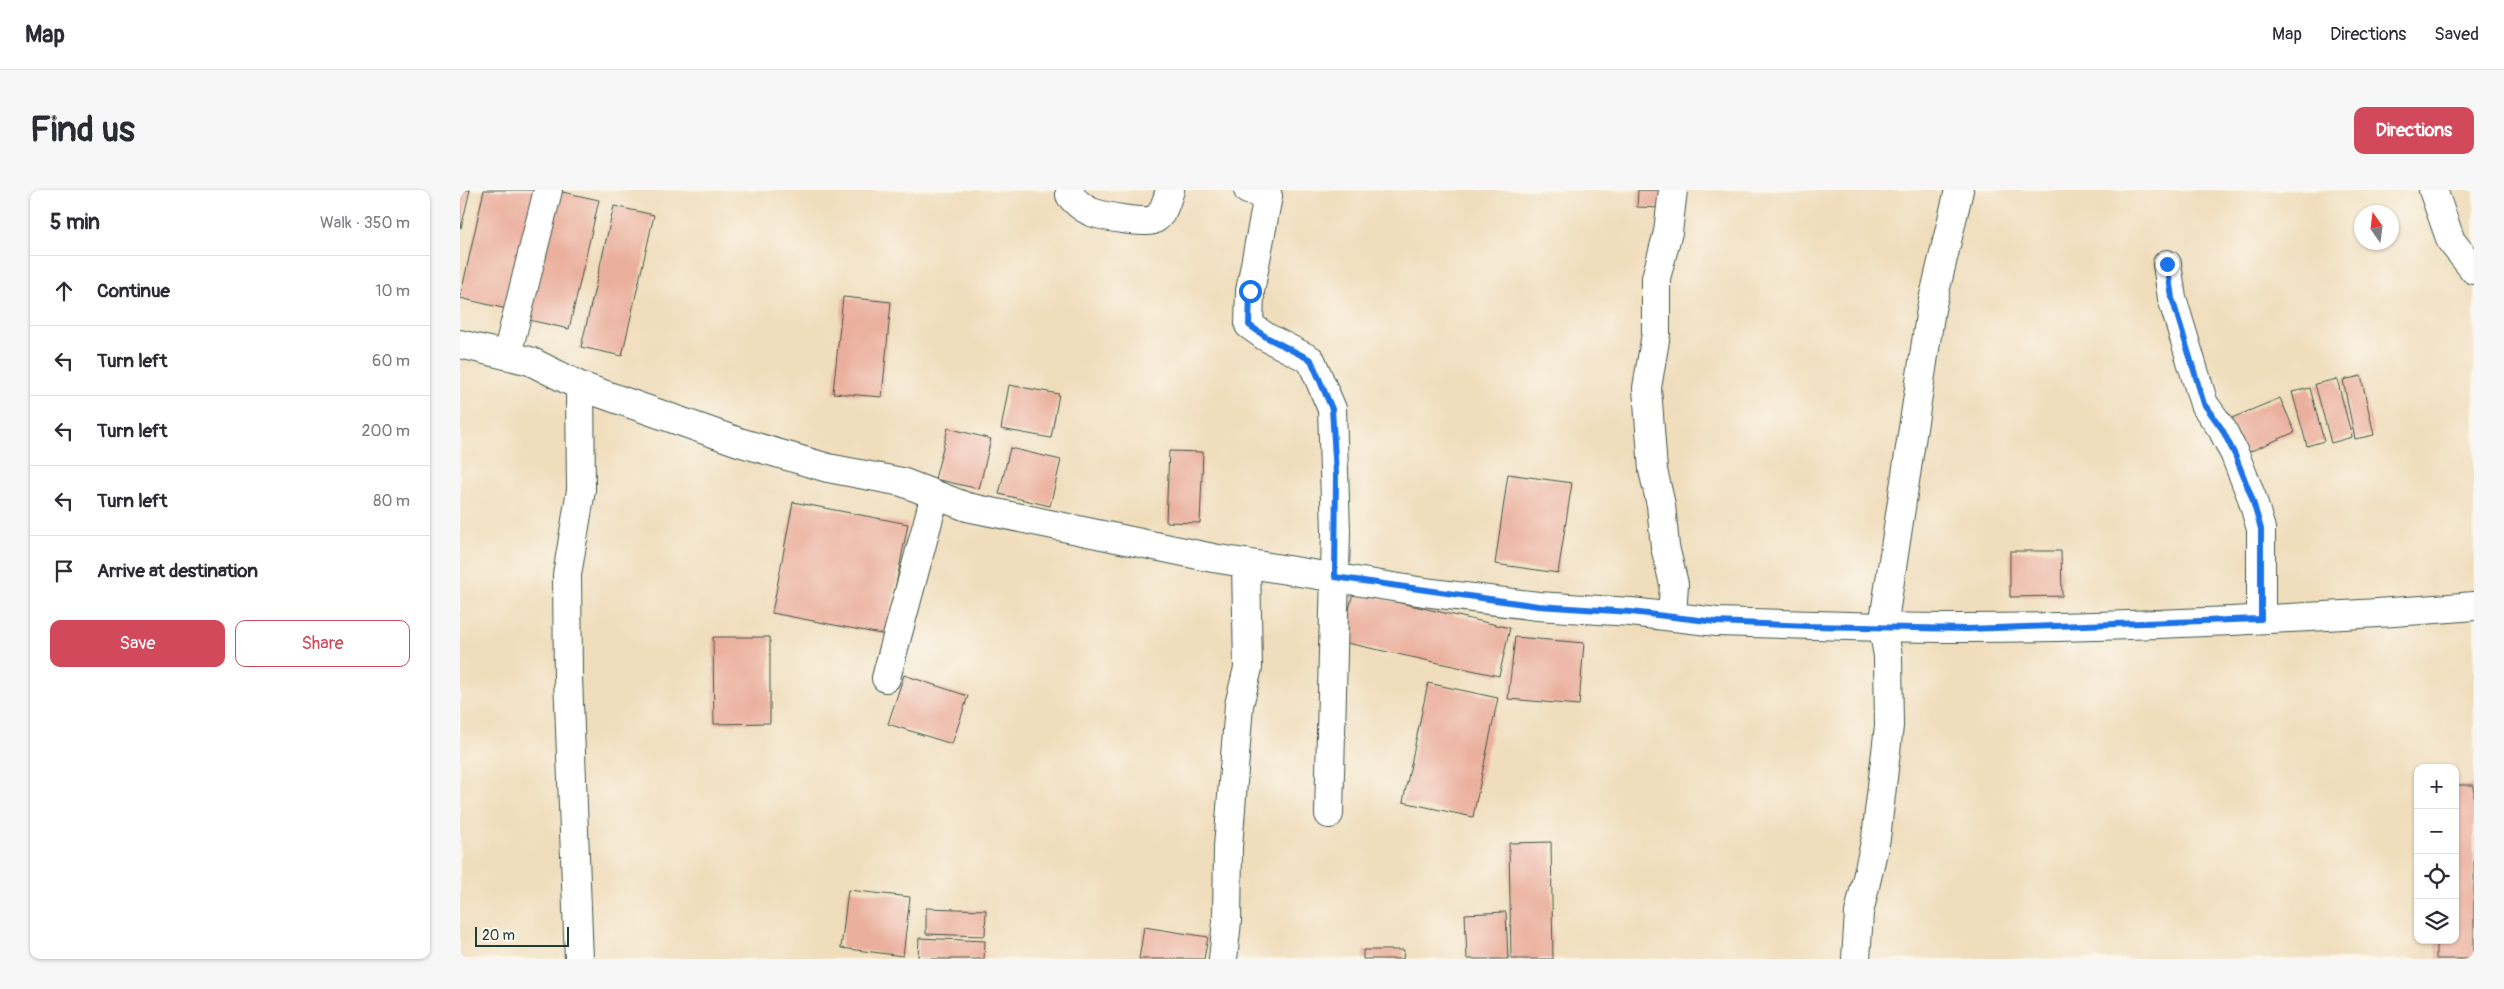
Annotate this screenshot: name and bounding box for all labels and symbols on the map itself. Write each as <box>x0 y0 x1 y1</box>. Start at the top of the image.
north arrow <box>2354 205 2399 250</box>
route end <box>2156 253 2179 276</box>
route start <box>1239 280 1262 303</box>
scale bar <box>475 924 569 947</box>

